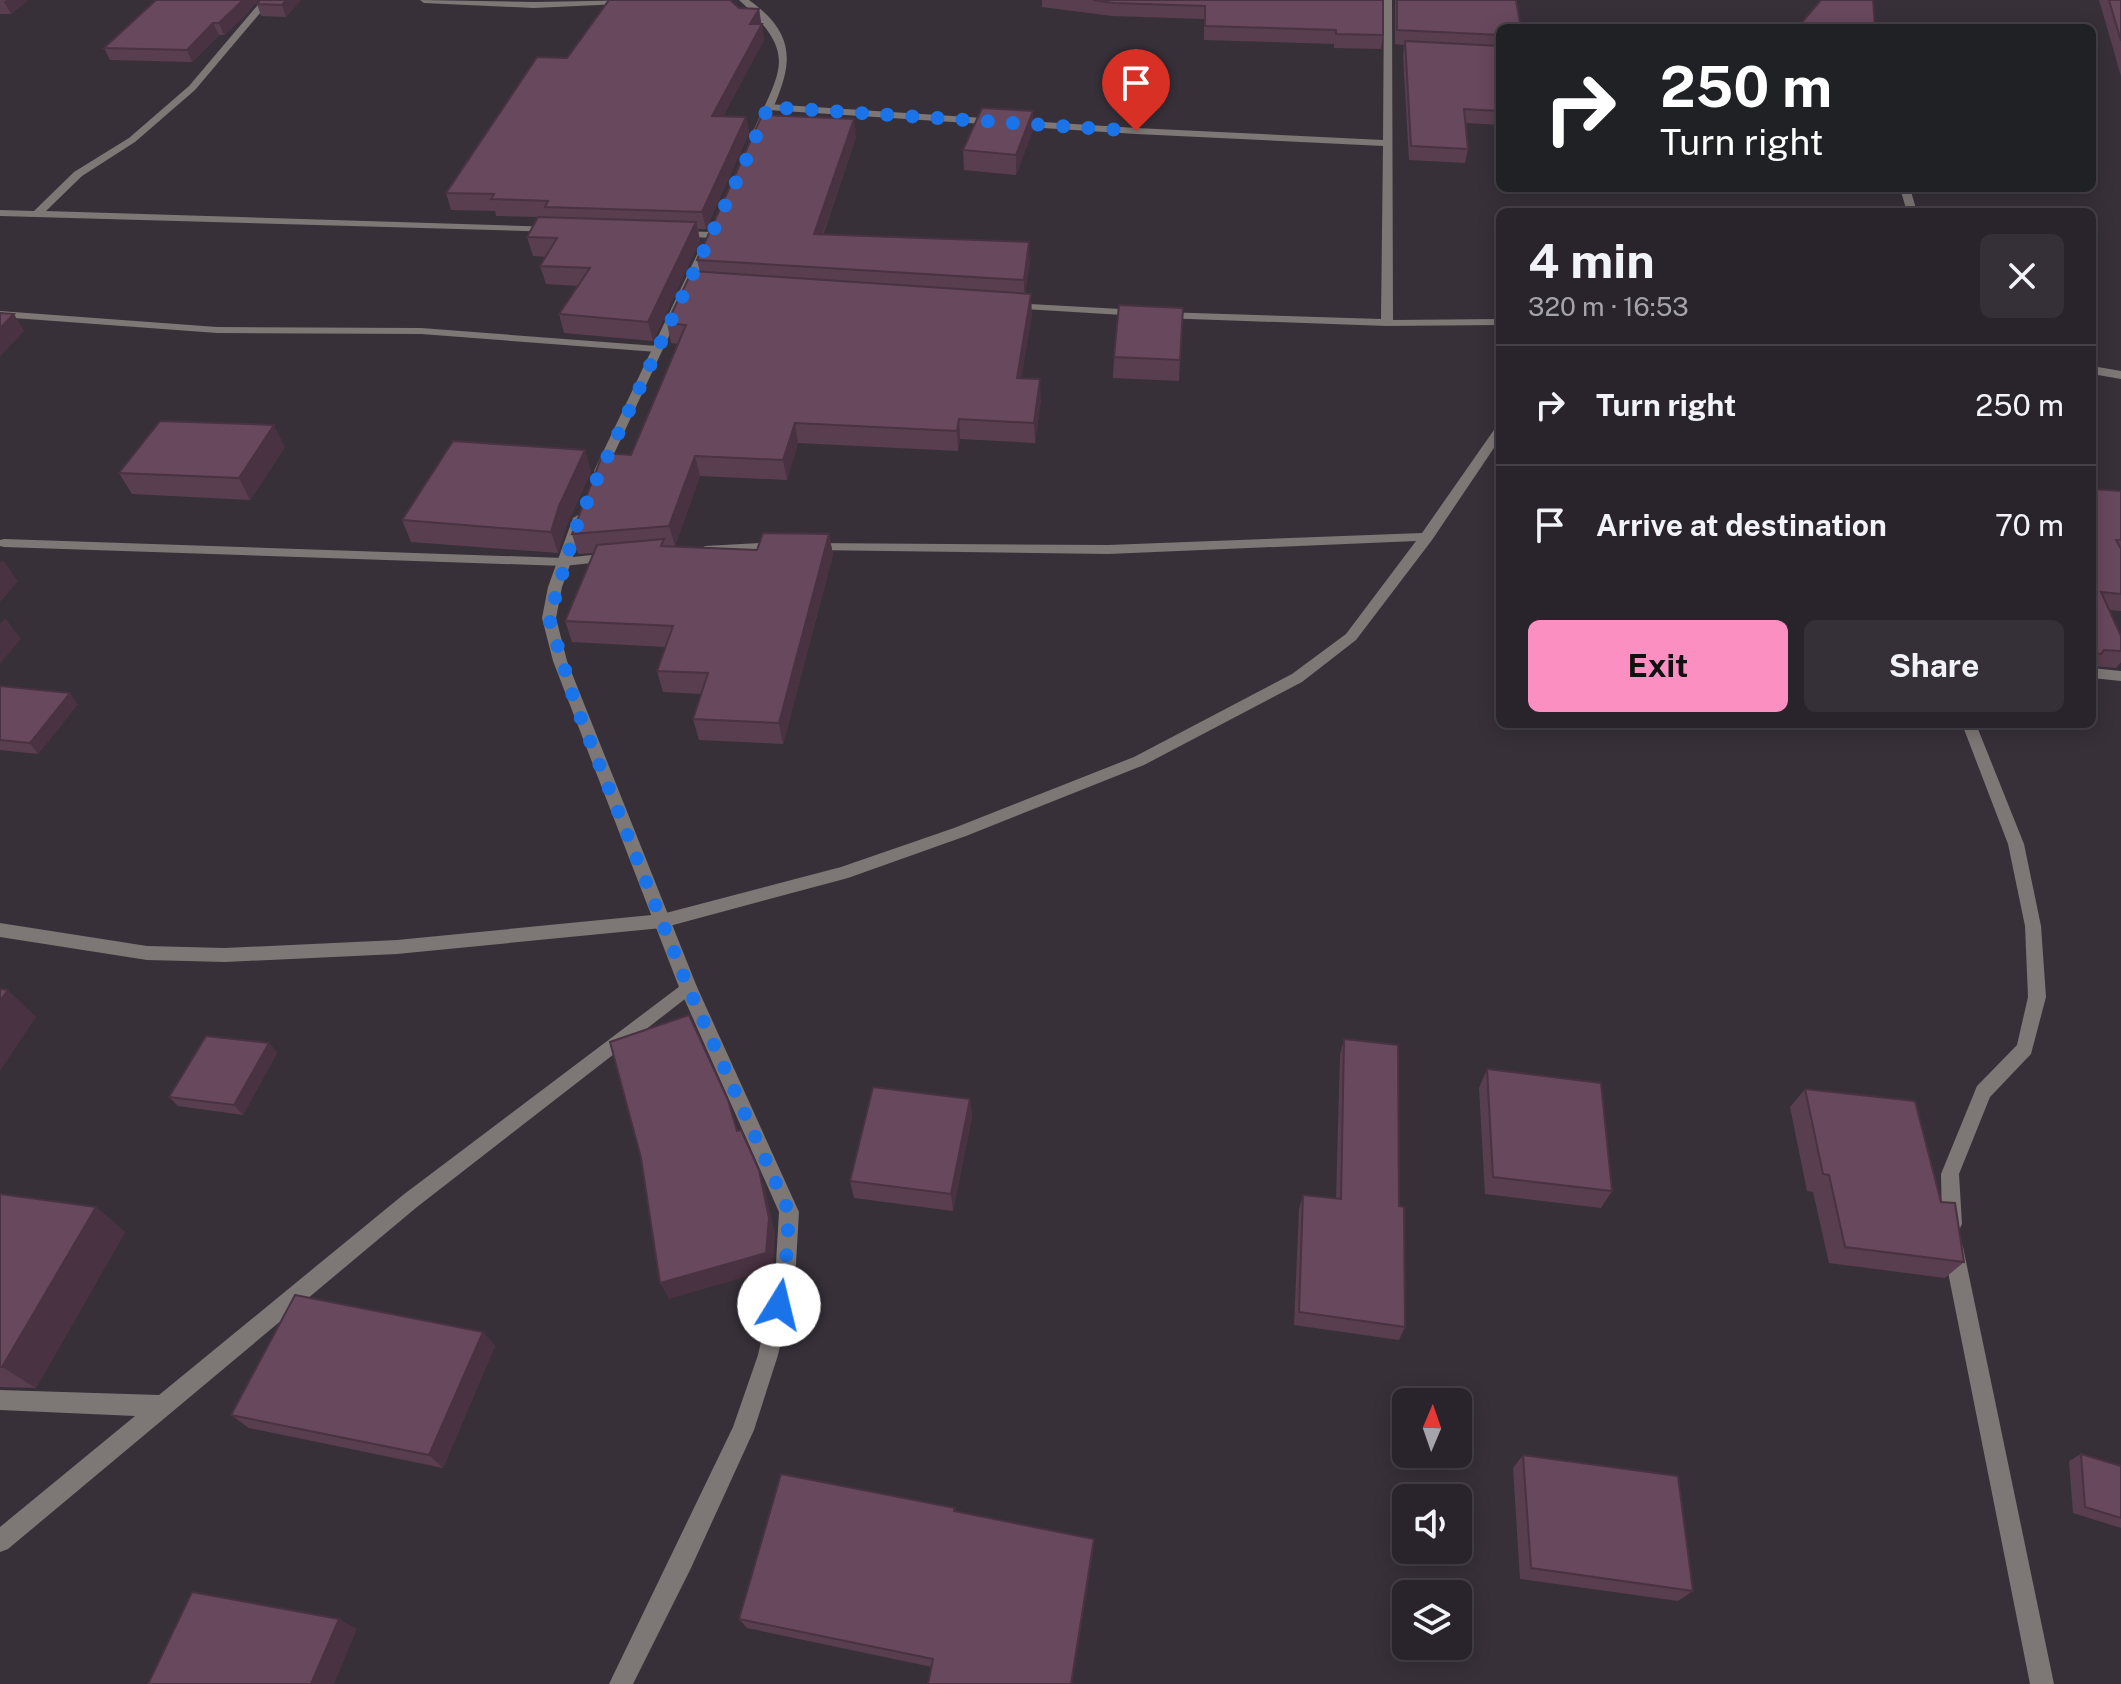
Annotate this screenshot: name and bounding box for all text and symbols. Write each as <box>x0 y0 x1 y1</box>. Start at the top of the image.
pin <box>1102 49 1170 131</box>
text: 250 m <box>1660 54 1832 120</box>
icon: right <box>1528 56 1632 160</box>
icon: arrive <box>1114 61 1158 105</box>
text: Turn right <box>1660 121 1823 163</box>
text: 4 min <box>1528 232 1655 289</box>
button: close <box>1980 234 2064 318</box>
text: 320 m · 16:53 <box>1528 291 1689 322</box>
icon: right <box>1528 383 1572 427</box>
text: Turn right <box>1596 387 1736 423</box>
text: 250 m <box>1975 387 2064 423</box>
icon: arrive <box>1528 503 1572 547</box>
text: Arrive at destination <box>1596 507 1887 543</box>
text: 70 m <box>1995 507 2064 543</box>
button: Exit <box>1528 620 1788 712</box>
button: Share <box>1804 620 2064 712</box>
position arrow <box>737 1263 821 1347</box>
north arrow <box>1392 1388 1472 1468</box>
map controls <box>1392 1388 1472 1660</box>
button: sound <box>1392 1484 1472 1564</box>
button: layers <box>1392 1580 1472 1660</box>

